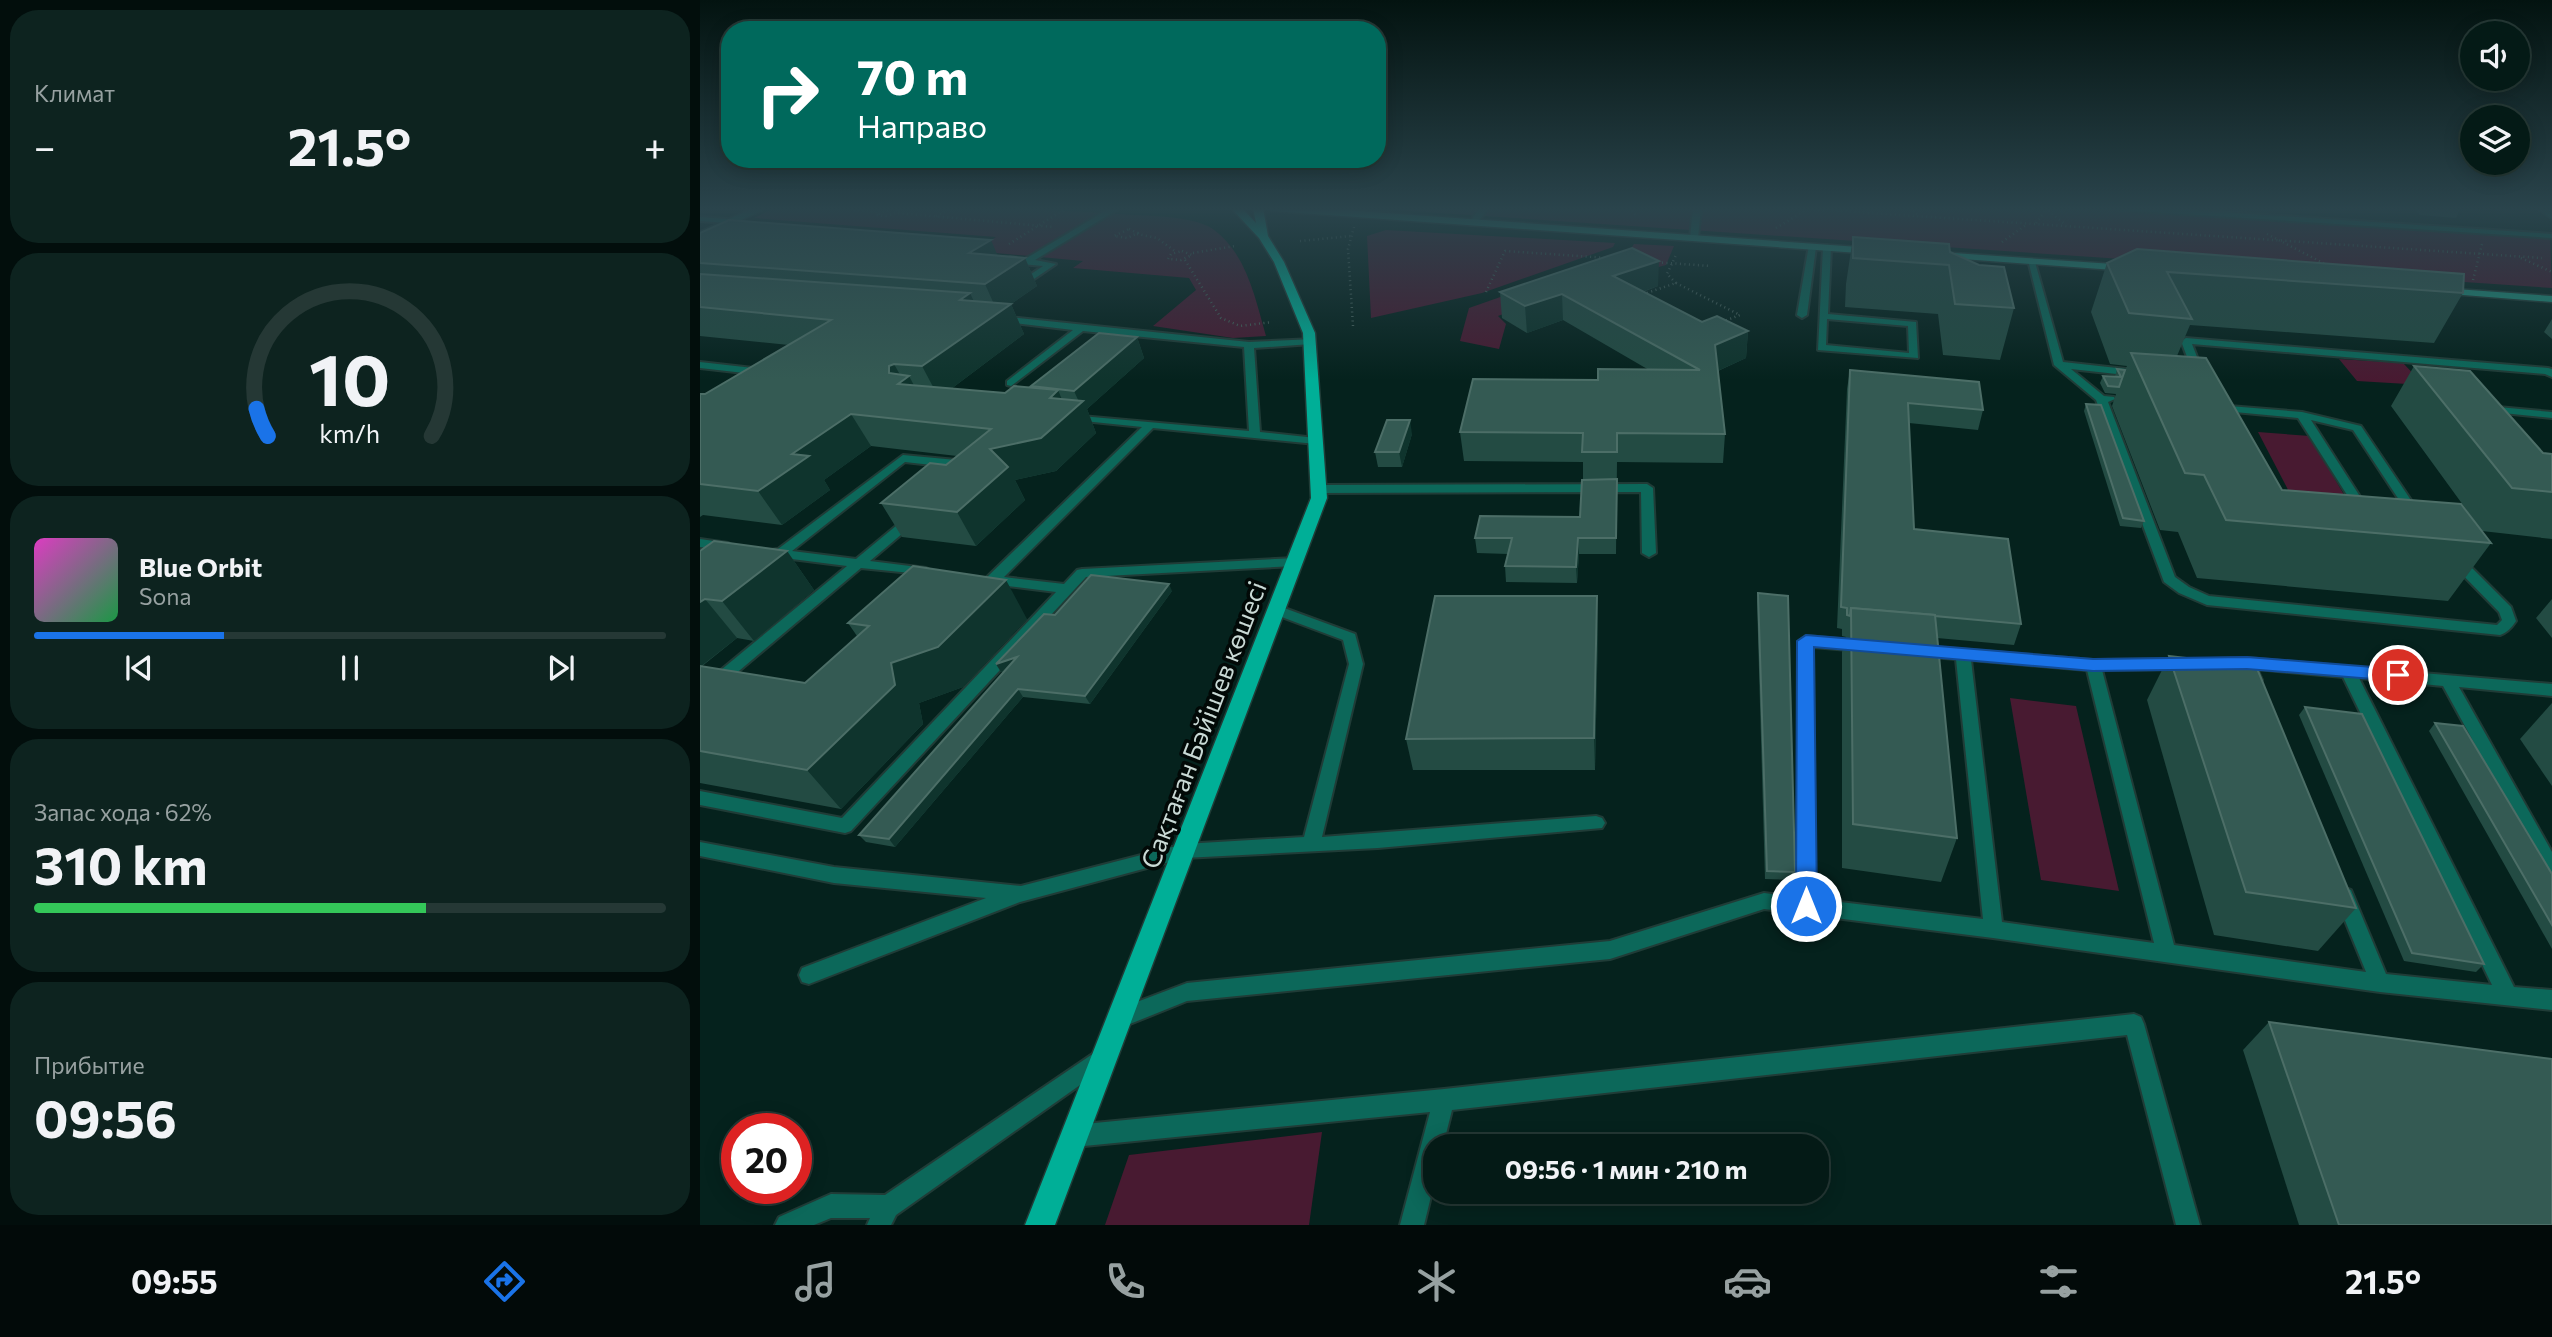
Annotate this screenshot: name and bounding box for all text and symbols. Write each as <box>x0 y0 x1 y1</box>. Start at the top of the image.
map controls <box>2460 21 2530 175</box>
button: sound <box>2460 21 2530 91</box>
text: 70 m <box>857 45 968 105</box>
icon: right <box>742 49 833 140</box>
text: Климат <box>34 79 115 107</box>
text: Направо <box>857 105 987 145</box>
button: layers <box>2460 105 2530 175</box>
text: 21.5° <box>288 113 411 177</box>
text: − <box>34 122 56 169</box>
text: + <box>644 122 666 169</box>
text: 10 <box>309 332 391 421</box>
text: km/h <box>320 417 380 447</box>
text: Blue Orbit <box>139 551 262 582</box>
street label: Сақтаған Бәйішев көшесі <box>1133 576 1272 873</box>
text: Sona <box>139 582 191 610</box>
pin <box>2368 645 2428 705</box>
icon: previous <box>120 649 158 687</box>
icon: pause <box>331 649 369 687</box>
icon: next <box>542 649 580 687</box>
icon: arrive <box>2379 656 2417 694</box>
text: Запас хода · 62% <box>34 798 212 826</box>
text: 310 km <box>34 832 208 896</box>
position arrow <box>1769 869 1843 943</box>
text: Прибытие <box>34 1051 145 1079</box>
text: 09:56 <box>34 1085 177 1149</box>
speed limit sign: 20 <box>721 1113 812 1204</box>
text: 09:56 · 1 мин · 210 m <box>1505 1153 1747 1184</box>
icon: directions <box>480 1257 529 1306</box>
icon: music <box>791 1257 840 1306</box>
icon: phone <box>1101 1257 1150 1306</box>
icon: climate <box>1412 1257 1461 1306</box>
icon: car <box>1723 1257 1772 1306</box>
icon: filters <box>2034 1257 2083 1306</box>
text: 09:55 <box>131 1261 218 1301</box>
text: 21.5° <box>2345 1261 2421 1301</box>

